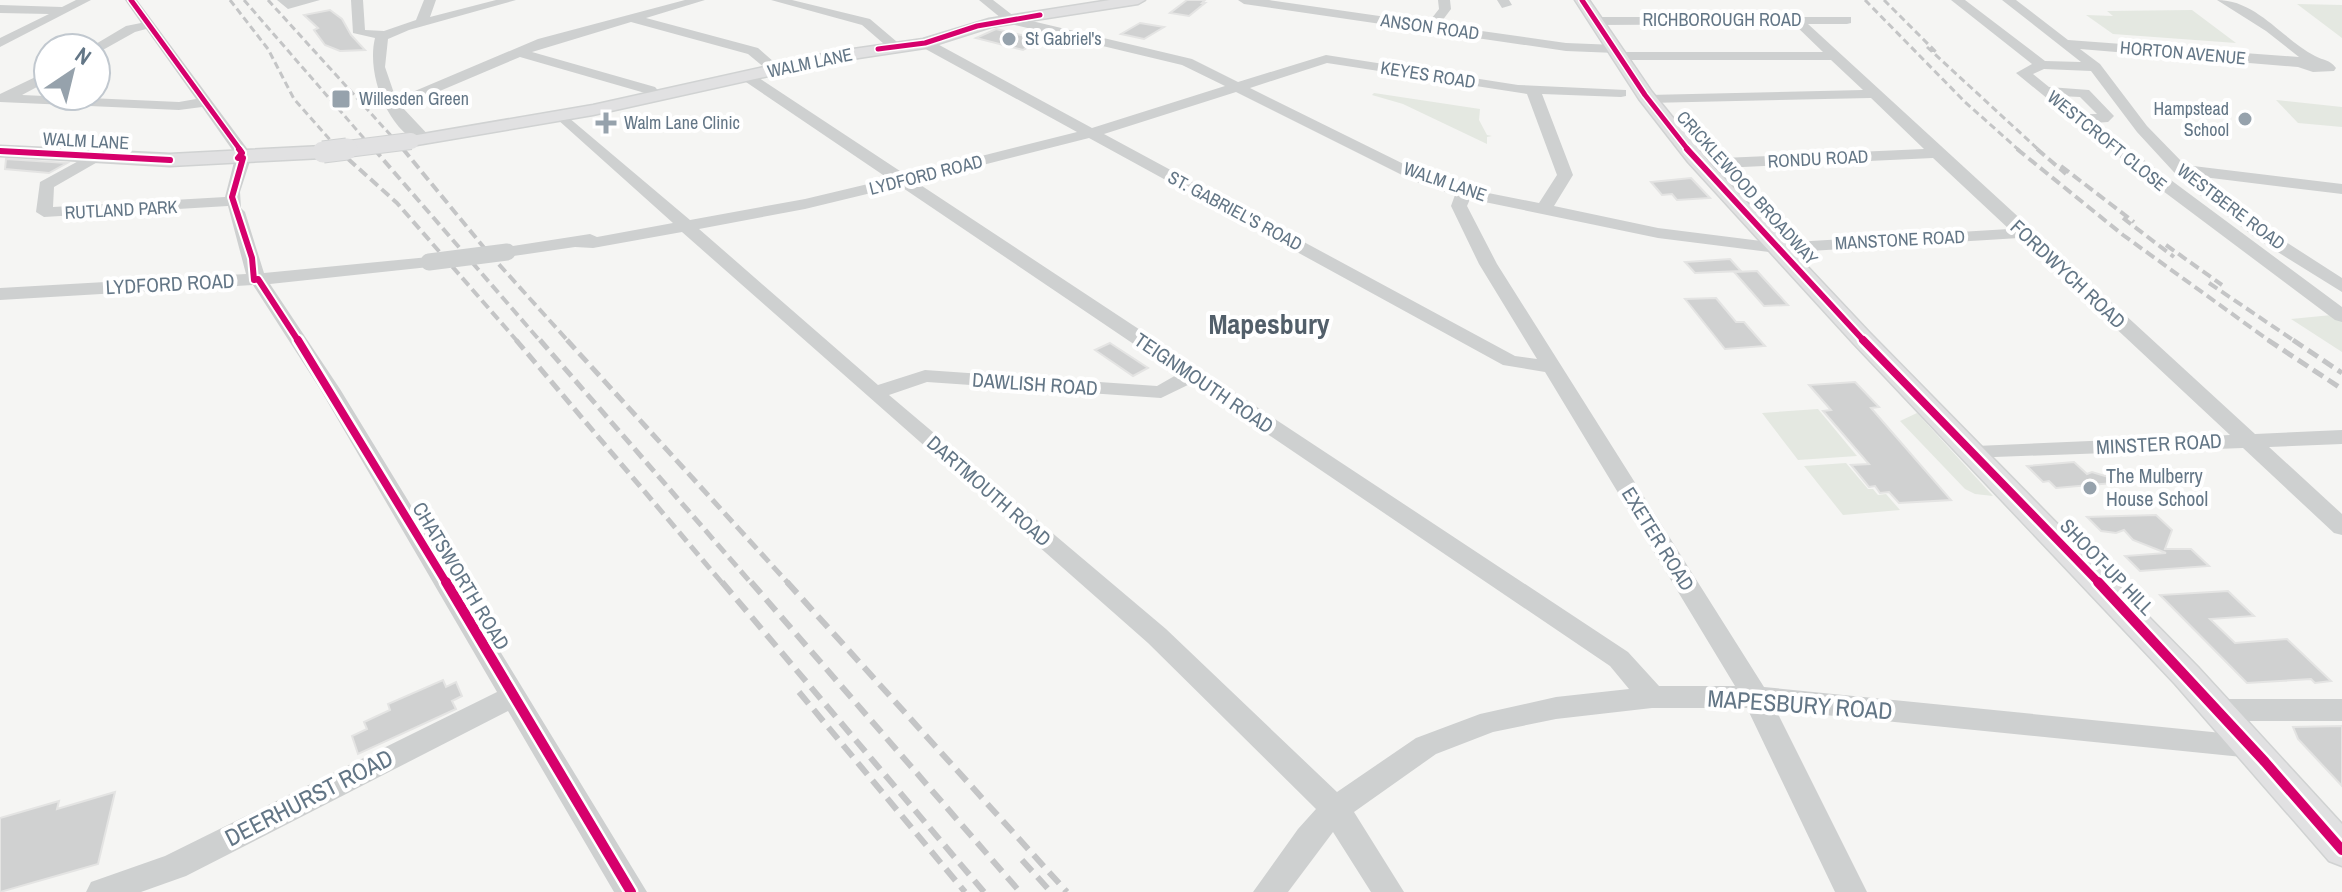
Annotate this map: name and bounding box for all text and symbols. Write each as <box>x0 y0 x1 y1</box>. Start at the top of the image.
street label: ANSON ROAD <box>1378 7 1481 46</box>
street label: RICHBOROUGH ROAD <box>1642 7 1802 32</box>
place label: St Gabriel's <box>1025 26 1102 51</box>
marker: St Gabriel's <box>1000 30 1018 48</box>
north arrow <box>32 32 112 112</box>
street label: HORTON AVENUE <box>2119 35 2247 70</box>
text: N <box>70 40 97 72</box>
street label: WALM LANE <box>765 41 855 84</box>
street label: KEYES ROAD <box>1379 55 1477 94</box>
street label: WESTCROFT CLOSE <box>2042 85 2172 197</box>
place label: Willesden Green <box>359 86 469 111</box>
marker: Willesden Green <box>330 88 352 110</box>
place label: Hampstead School <box>2154 96 2229 142</box>
street label: CRICKLEWOOD BROADWAY <box>1671 105 1824 271</box>
place label: Walm Lane Clinic <box>624 110 740 135</box>
marker: Hampstead School <box>2236 110 2254 128</box>
marker: Walm Lane Clinic <box>595 112 617 134</box>
street label: WALM LANE <box>42 126 130 155</box>
street label: RONDU ROAD <box>1767 143 1869 174</box>
street label: LYDFORD ROAD <box>866 148 985 201</box>
street label: WALM LANE <box>1400 156 1490 207</box>
street label: WESTBERE ROAD <box>2172 158 2291 256</box>
street label: ST. GABRIEL'S ROAD <box>1164 165 1307 257</box>
street label: RUTLAND PARK <box>64 194 178 225</box>
street label: FORDWYCH ROAD <box>2005 213 2132 334</box>
street label: MANSTONE ROAD <box>1834 224 1966 255</box>
street label: LYDFORD ROAD <box>105 267 235 300</box>
district label: Mapesbury <box>1208 305 1330 343</box>
street label: TEIGNMOUTH ROAD <box>1130 326 1279 439</box>
street label: DAWLISH ROAD <box>971 366 1099 401</box>
street label: MINSTER ROAD <box>2095 427 2222 460</box>
street label: DARTMOUTH ROAD <box>921 429 1057 552</box>
place label: The Mulberry House School <box>2106 462 2208 512</box>
marker: The Mulberry House School <box>2081 479 2099 497</box>
street label: EXETER ROAD <box>1616 482 1701 596</box>
street label: CHATSWORTH ROAD <box>407 497 516 655</box>
street label: SHOOT-UP HILL <box>2054 512 2160 621</box>
street label: MAPESBURY ROAD <box>1707 682 1894 726</box>
street label: DEERHURST ROAD <box>219 741 398 853</box>

